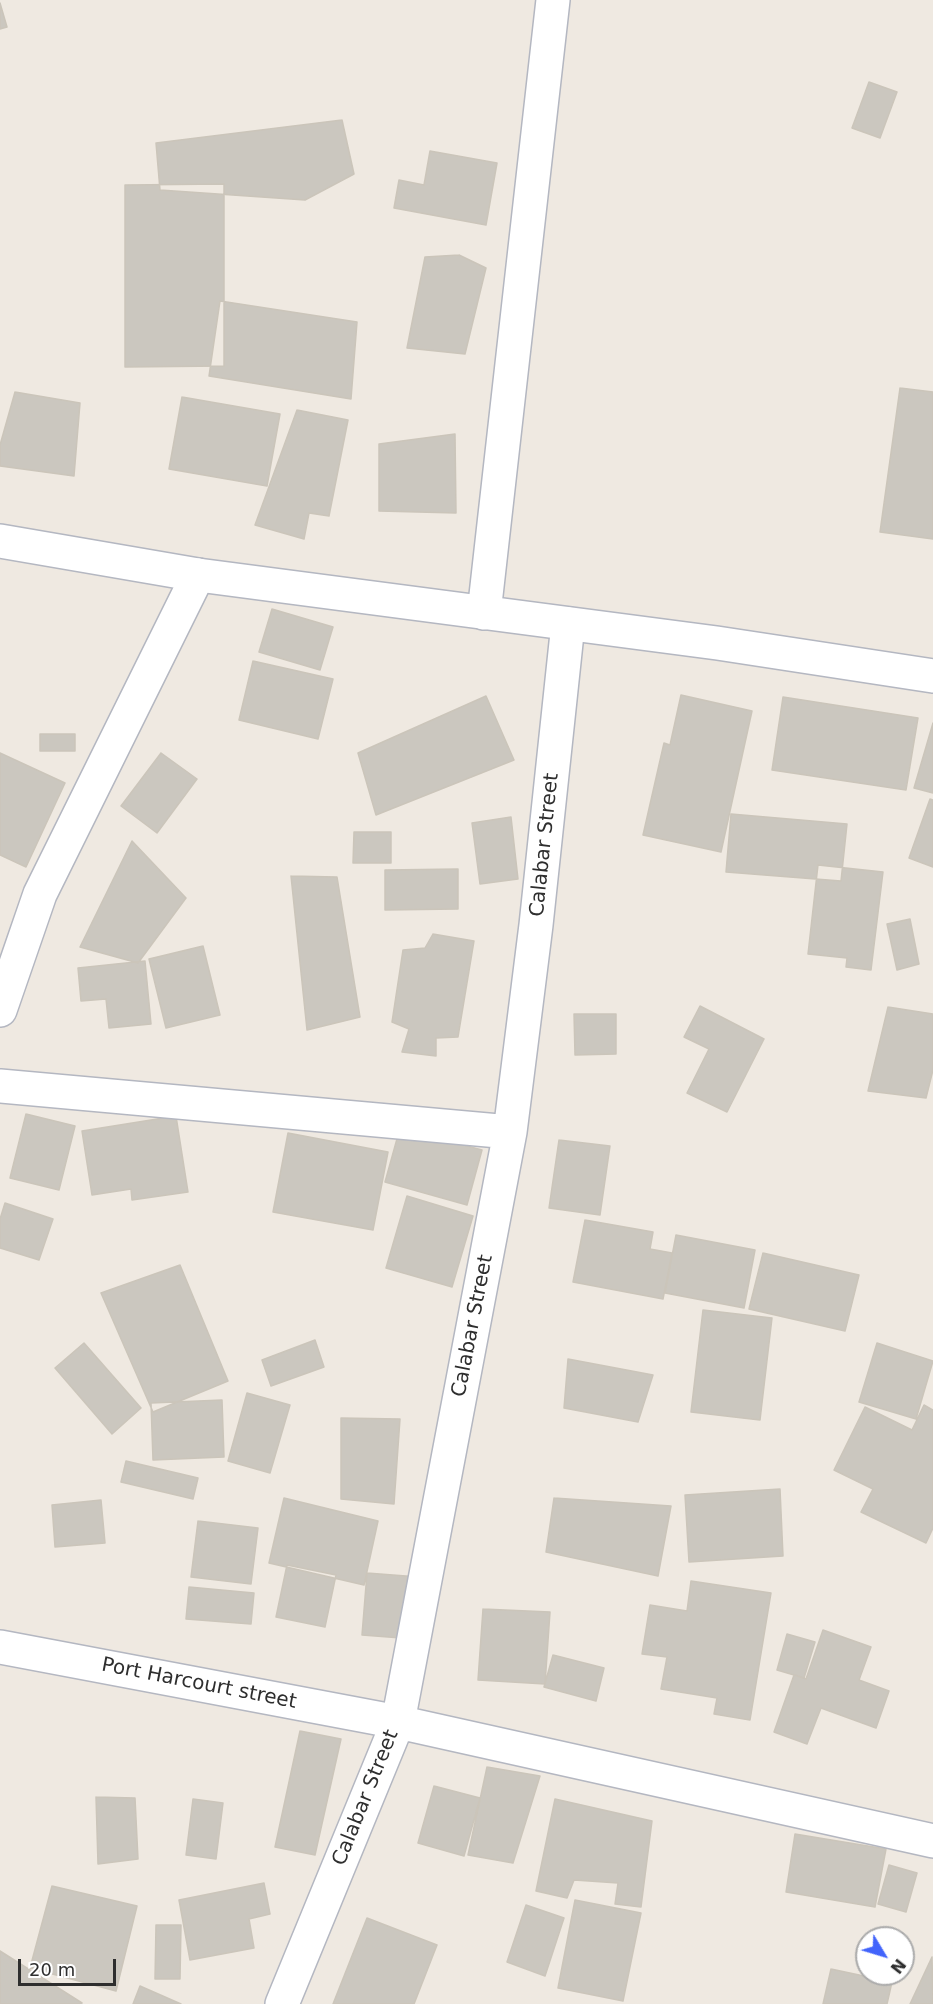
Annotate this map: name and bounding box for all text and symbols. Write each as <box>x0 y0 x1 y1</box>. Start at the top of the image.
street label: Calabar Street <box>526 772 564 918</box>
street label: Calabar Street <box>447 1253 499 1399</box>
street label: Port Harcourt street <box>100 1653 298 1715</box>
street label: Calabar Street <box>328 1727 404 1869</box>
north arrow <box>855 1926 915 1986</box>
scale bar <box>21 1947 118 1985</box>
text: N <box>886 1955 910 1977</box>
text: 20 m <box>29 1959 75 1980</box>

